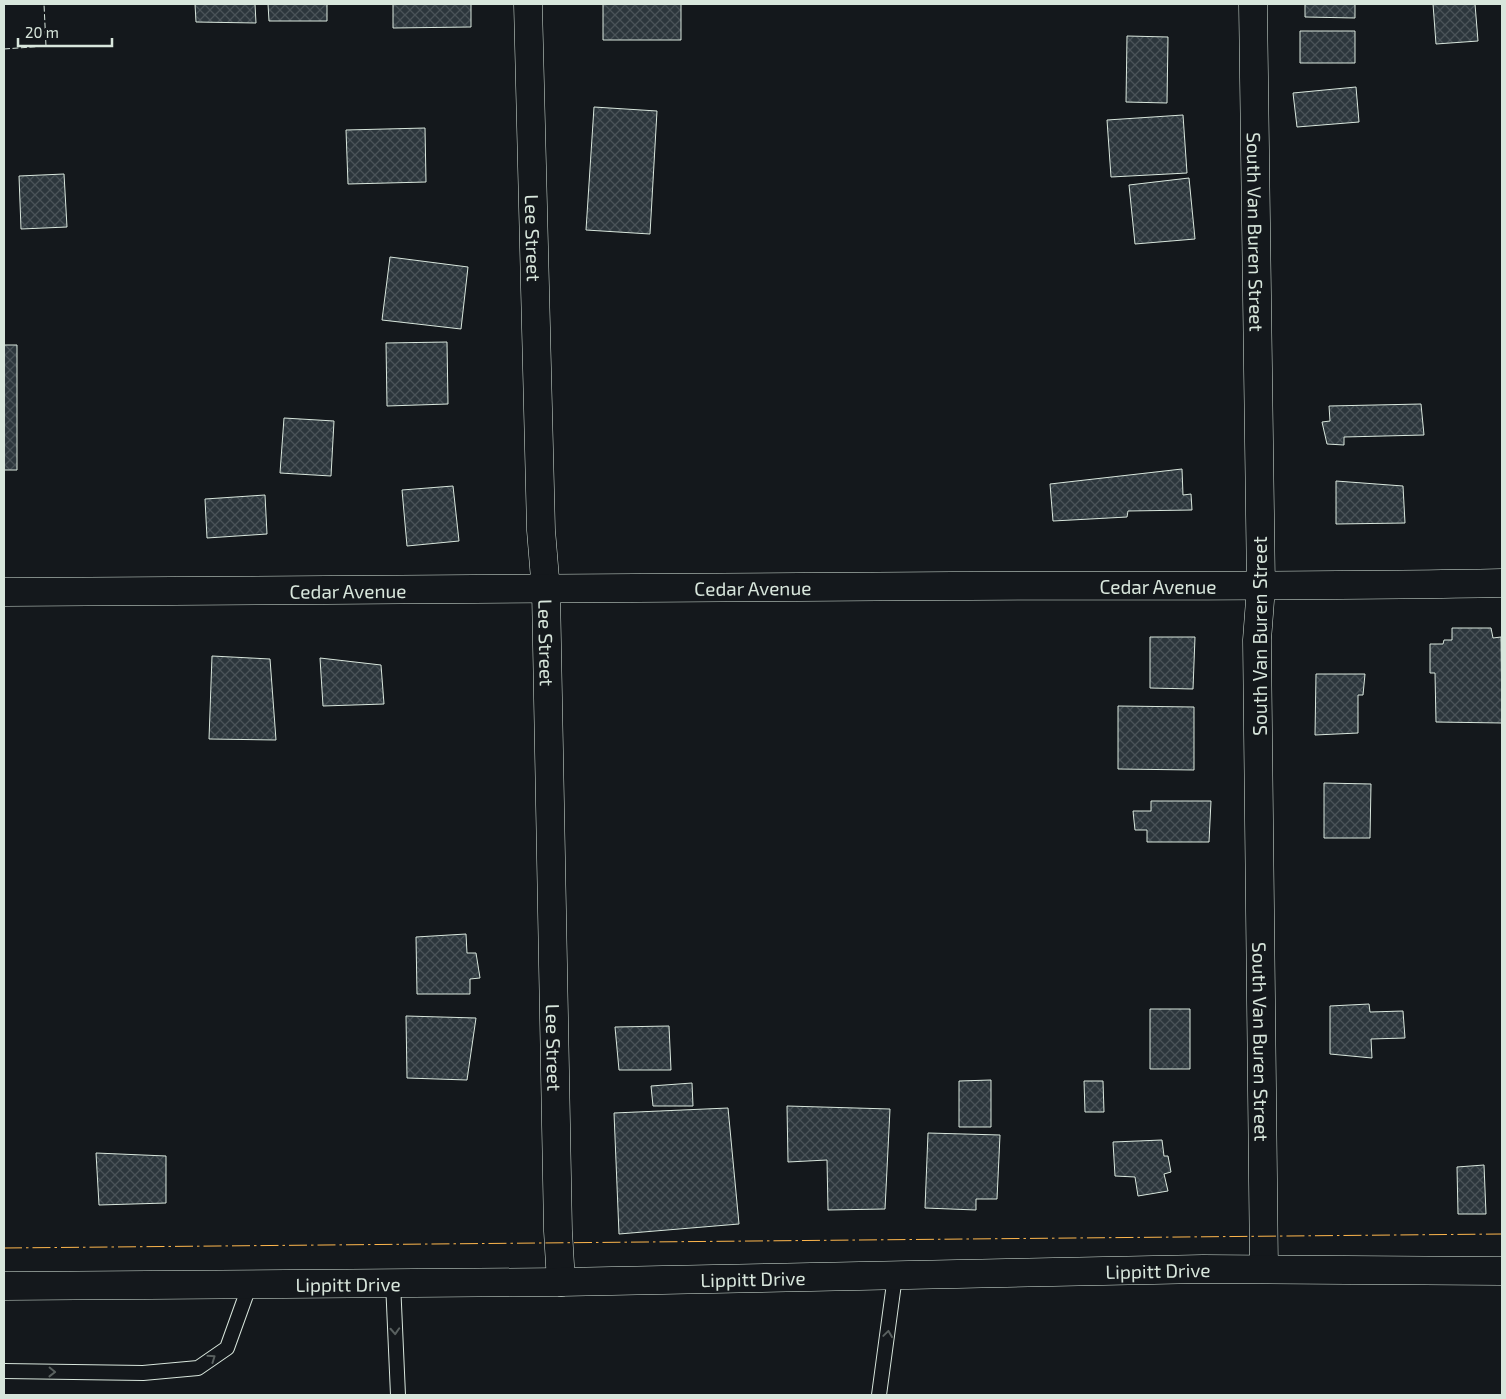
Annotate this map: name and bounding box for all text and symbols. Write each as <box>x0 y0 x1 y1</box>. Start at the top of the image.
scale bar <box>18 15 111 47</box>
text: 20 m <box>25 23 59 41</box>
street label: South Van Buren Street <box>1243 132 1269 332</box>
street label: Lee Street <box>521 194 546 282</box>
street label: South Van Buren Street <box>1248 536 1271 736</box>
street label: Cedar Avenue <box>1099 574 1217 597</box>
street label: Cedar Avenue <box>694 575 811 599</box>
street label: Cedar Avenue <box>289 578 407 602</box>
street label: Lee Street <box>535 599 559 686</box>
street label: South Van Buren Street <box>1249 942 1274 1142</box>
street label: Lee Street <box>542 1004 567 1091</box>
street label: Lippitt Drive <box>1105 1257 1211 1282</box>
street label: Lippitt Drive <box>700 1266 806 1291</box>
street label: Lippitt Drive <box>295 1272 401 1295</box>
one-way arrow <box>390 1327 401 1335</box>
one-way arrow <box>882 1330 893 1338</box>
one-way arrow <box>206 1355 216 1364</box>
one-way arrow <box>49 1367 57 1377</box>

